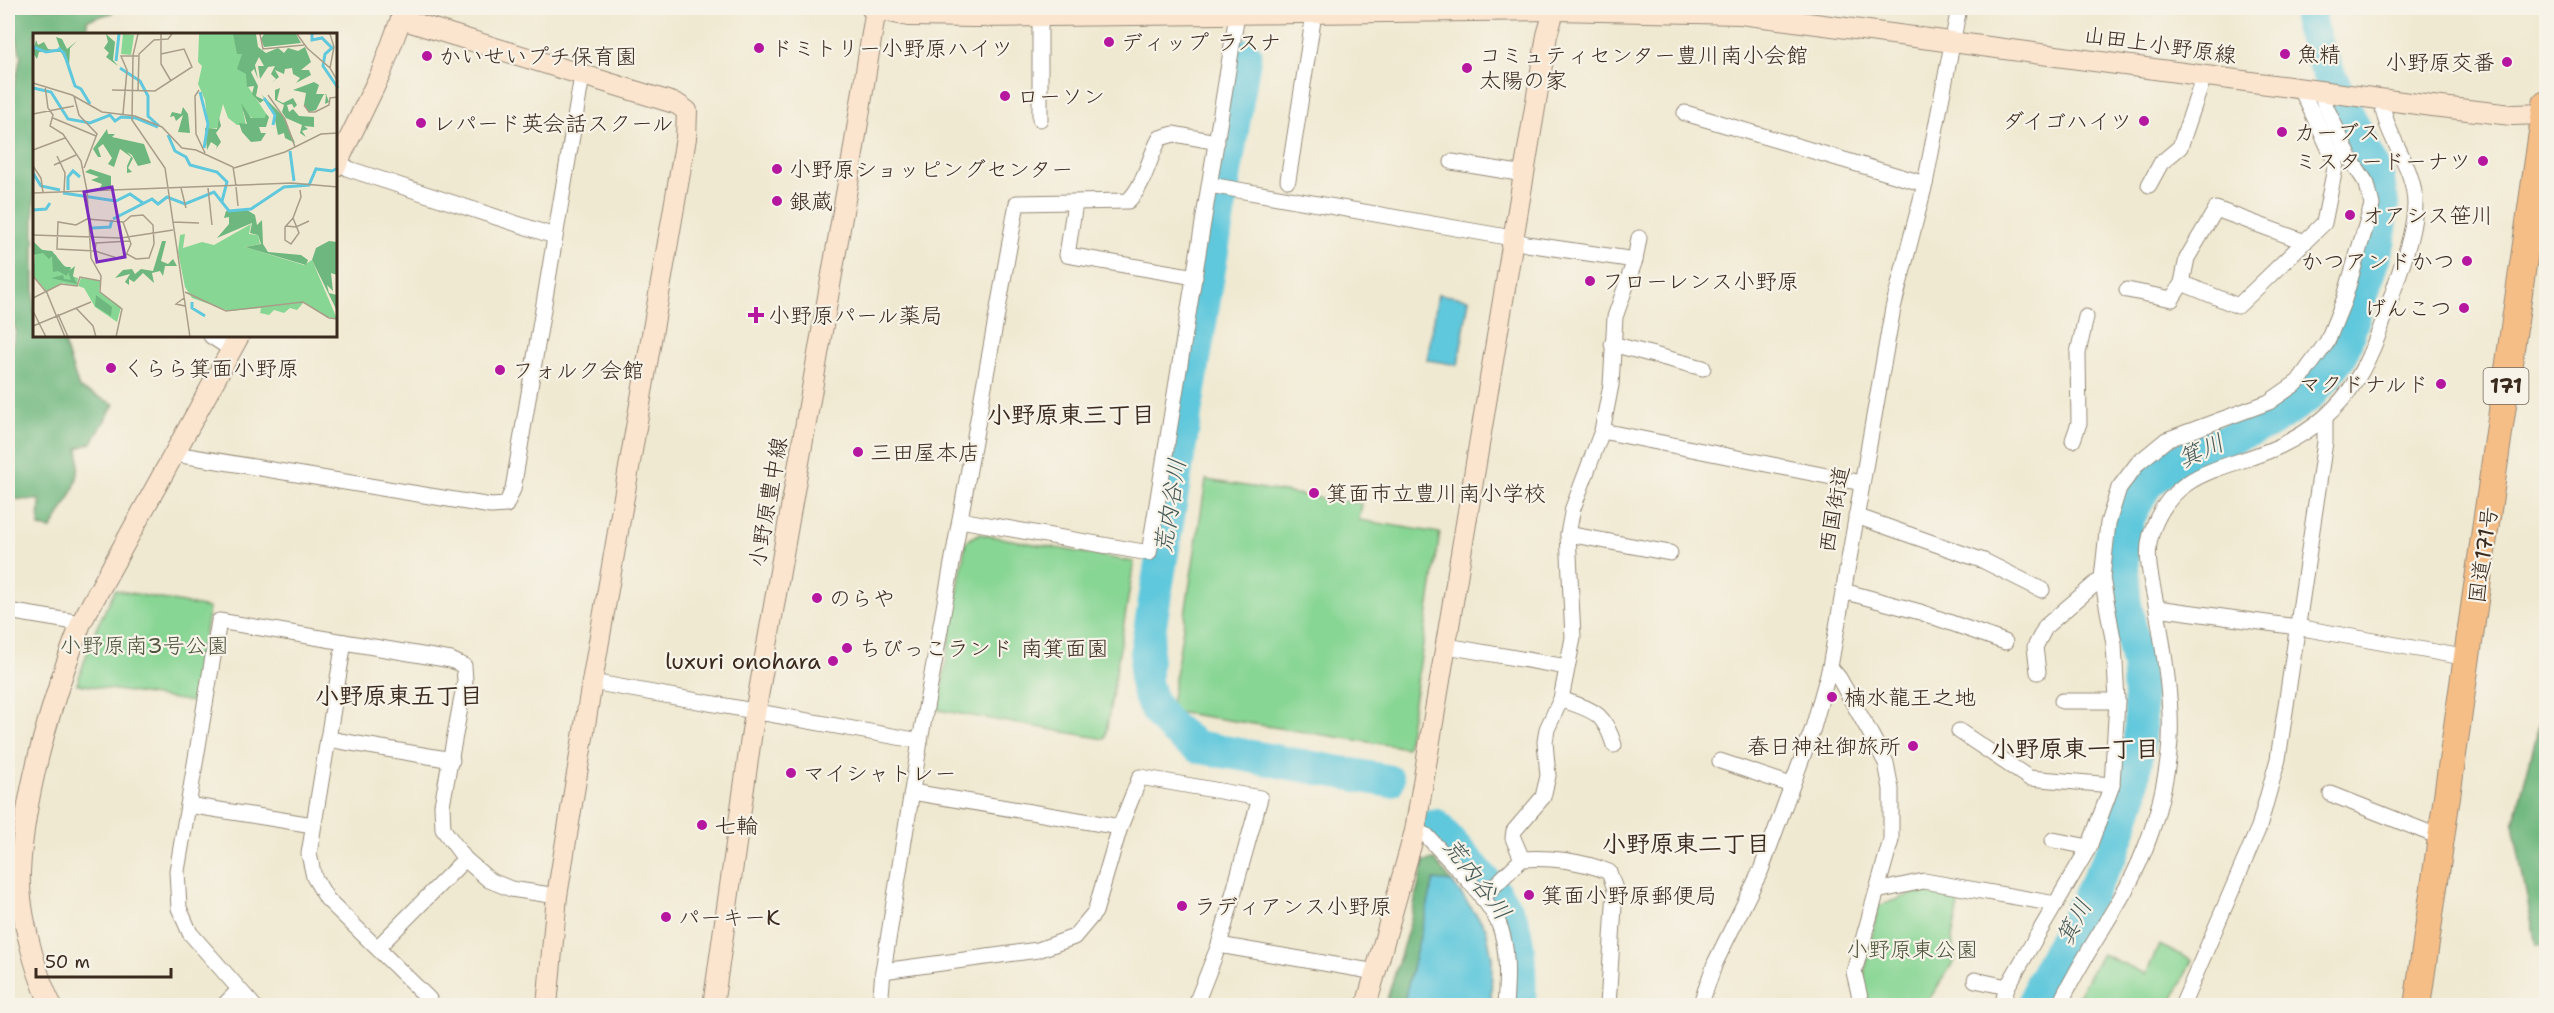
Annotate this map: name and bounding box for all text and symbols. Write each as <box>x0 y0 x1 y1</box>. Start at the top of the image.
street label: 山田上小野原線 <box>2082 20 2238 70</box>
place label: ディップ ラスナ <box>1121 28 1281 57</box>
inset map <box>33 33 338 338</box>
place label: ドミトリー小野原ハイツ <box>771 34 1013 63</box>
marker: ディップ ラスナ <box>1102 35 1116 49</box>
place label: 魚精 <box>2297 40 2341 69</box>
marker: ドミトリー小野原ハイツ <box>752 41 766 55</box>
place label: コミュティセンター豊川南小会館 太陽の家 <box>1479 41 1808 95</box>
place label: かいせいプチ保育園 <box>439 42 637 71</box>
marker: 魚精 <box>2278 47 2292 61</box>
place label: 小野原交番 <box>2385 48 2495 77</box>
marker: かいせいプチ保育園 <box>420 49 434 63</box>
marker: 小野原交番 <box>2500 55 2514 69</box>
marker: コミュティセンター豊川南小会館 太陽の家 <box>1460 61 1474 75</box>
place label: ローソン <box>1017 82 1105 111</box>
marker: ローソン <box>998 89 1012 103</box>
place label: ダイゴハイツ <box>2002 107 2132 136</box>
place label: レパード英会話スクール <box>433 109 674 138</box>
marker: ダイゴハイツ <box>2137 114 2151 128</box>
marker: レパード英会話スクール <box>414 116 428 130</box>
place label: カーブス <box>2294 118 2381 147</box>
marker: カーブス <box>2275 125 2289 139</box>
place label: ミスタードーナツ <box>2295 147 2471 176</box>
marker: ミスタードーナツ <box>2476 154 2490 168</box>
place label: 小野原ショッピングセンター <box>789 155 1073 184</box>
marker: 小野原ショッピングセンター <box>770 162 784 176</box>
place label: 銀蔵 <box>789 187 833 216</box>
marker: 銀蔵 <box>770 194 784 208</box>
place label: オアシス笹川 <box>2362 201 2494 230</box>
marker: オアシス笹川 <box>2343 208 2357 222</box>
place label: かつアンドかつ <box>2301 247 2455 276</box>
marker: かつアンドかつ <box>2460 254 2474 268</box>
place label: フローレンス小野原 <box>1602 267 1799 296</box>
marker: フローレンス小野原 <box>1583 274 1597 288</box>
place label: げんこつ <box>2364 294 2452 323</box>
place label: 小野原パール薬局 <box>768 301 943 330</box>
marker: げんこつ <box>2457 301 2471 315</box>
marker: 小野原パール薬局 <box>749 308 763 322</box>
place label: くらら箕面小野原 <box>123 354 299 383</box>
place label: フォルク会館 <box>512 356 644 385</box>
marker: くらら箕面小野原 <box>104 361 118 375</box>
marker: フォルク会館 <box>493 363 507 377</box>
road number: 171 <box>2484 368 2528 404</box>
place label: マクドナルド <box>2299 370 2429 399</box>
marker: マクドナルド <box>2434 377 2448 391</box>
district label: 小野原東三丁目 <box>987 399 1155 431</box>
water label: 箕川 <box>2173 427 2229 475</box>
street label: 小野原豊中線 <box>742 434 794 570</box>
place label: 三田屋本店 <box>870 438 980 467</box>
marker: 三田屋本店 <box>851 445 865 459</box>
water label: 荒内谷川 <box>1147 456 1193 556</box>
street label: 西国街道 <box>1812 463 1856 555</box>
place label: 箕面市立豊川南小学校 <box>1326 479 1546 508</box>
marker: 箕面市立豊川南小学校 <box>1307 486 1321 500</box>
street label: 国道171号 <box>2462 505 2504 605</box>
place label: のらや <box>829 584 895 613</box>
marker: のらや <box>810 591 824 605</box>
park label: 小野原南3号公園 <box>59 631 229 660</box>
place label: ちびっこランド 南箕面園 <box>859 634 1109 663</box>
marker: ちびっこランド 南箕面園 <box>840 641 854 655</box>
place label: luxuri onohara <box>665 647 821 676</box>
marker: luxuri onohara <box>826 654 840 668</box>
district label: 小野原東五丁目 <box>315 680 483 712</box>
place label: 楠水龍王之地 <box>1844 683 1976 712</box>
marker: 楠水龍王之地 <box>1825 690 1839 704</box>
place label: 春日神社御旅所 <box>1747 732 1901 761</box>
district label: 小野原東一丁目 <box>1991 733 2159 765</box>
marker: 春日神社御旅所 <box>1906 739 1920 753</box>
place label: マイシャトレー <box>803 759 957 788</box>
marker: マイシャトレー <box>784 766 798 780</box>
place label: 七輪 <box>714 811 758 840</box>
marker: 七輪 <box>695 818 709 832</box>
district label: 小野原東二丁目 <box>1602 828 1770 860</box>
water label: 荒内谷川 <box>1435 831 1519 927</box>
place label: 箕面小野原郵便局 <box>1541 881 1717 910</box>
marker: 箕面小野原郵便局 <box>1522 888 1536 902</box>
place label: ラディアンス小野原 <box>1194 892 1392 921</box>
water label: 箕川 <box>2049 893 2099 951</box>
marker: ラディアンス小野原 <box>1175 899 1189 913</box>
place label: パーキーK <box>678 903 780 932</box>
marker: パーキーK <box>659 910 673 924</box>
park label: 小野原東公園 <box>1846 935 1978 964</box>
scale bar <box>36 941 171 979</box>
text: 50 m <box>45 950 90 974</box>

